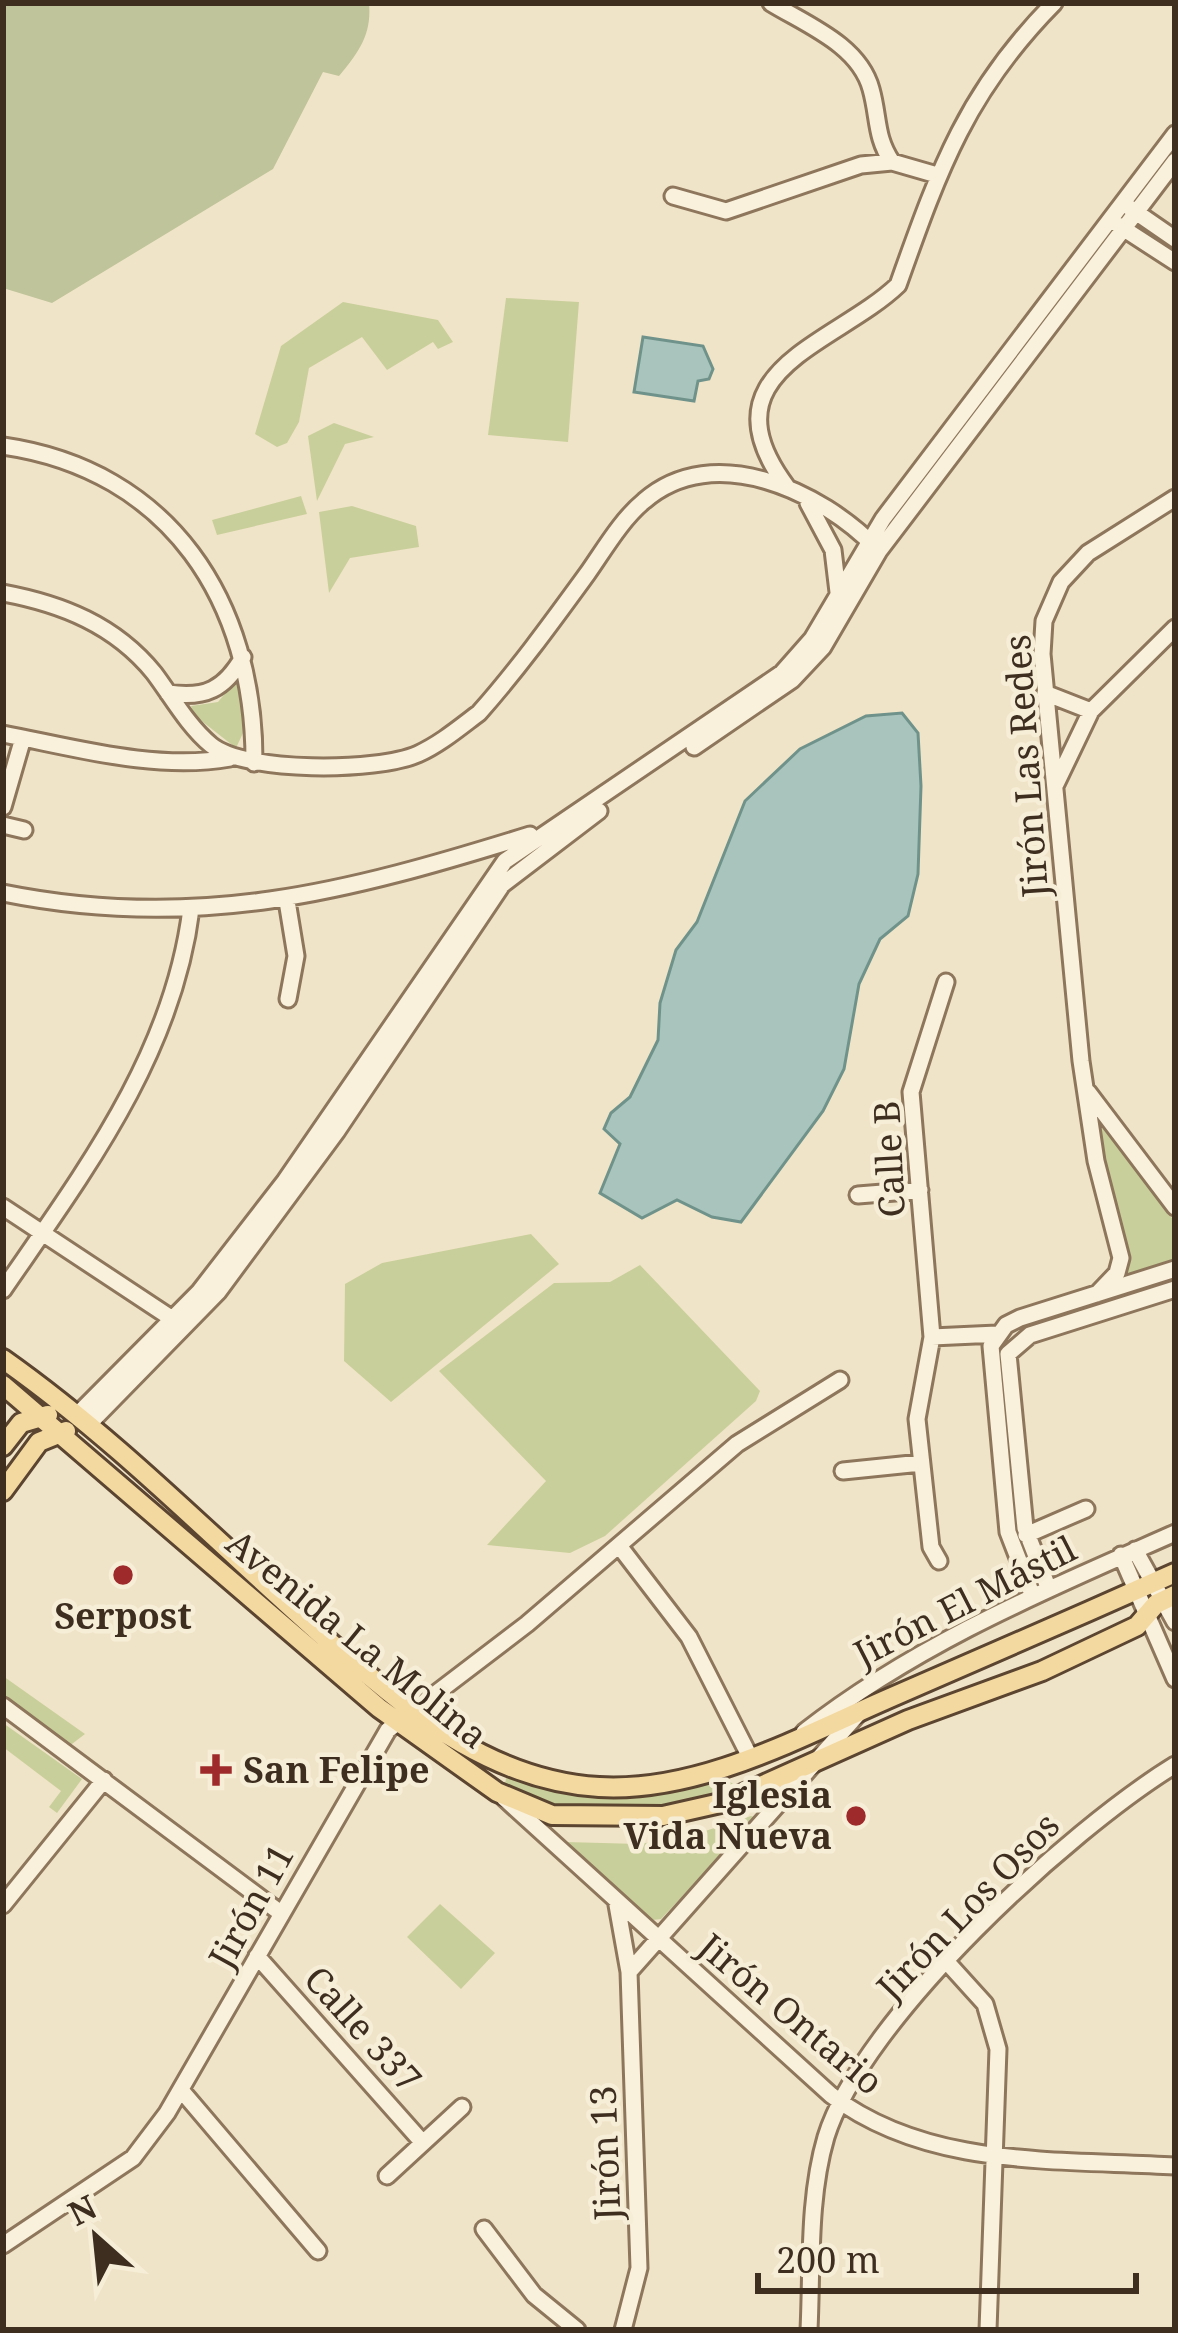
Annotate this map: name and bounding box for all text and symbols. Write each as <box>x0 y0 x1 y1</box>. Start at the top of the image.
street label: Jirón Las Redes <box>992 633 1059 900</box>
street label: Calle B <box>861 1099 916 1219</box>
street label: Avenida La Molina <box>217 1518 498 1759</box>
street label: Jirón El Mástil <box>844 1524 1084 1678</box>
marker: Serpost <box>110 1562 136 1588</box>
place label: Serpost <box>54 1591 192 1640</box>
place label: San Felipe <box>243 1745 429 1794</box>
marker: San Felipe <box>200 1754 232 1786</box>
place label: Iglesia Vida Nueva <box>623 1770 832 1860</box>
street label: Jirón Los Osos <box>865 1801 1070 2011</box>
marker: Iglesia Vida Nueva <box>843 1803 869 1829</box>
street label: Jirón 11 <box>196 1835 305 1978</box>
street label: Jirón Ontario <box>688 1921 894 2105</box>
street label: Calle 337 <box>294 1955 433 2102</box>
street label: Jirón 13 <box>578 2085 631 2222</box>
north arrow <box>36 2177 156 2297</box>
text: N <box>60 2184 104 2236</box>
scale bar <box>758 2219 1136 2293</box>
text: 200 m <box>776 2235 880 2284</box>

